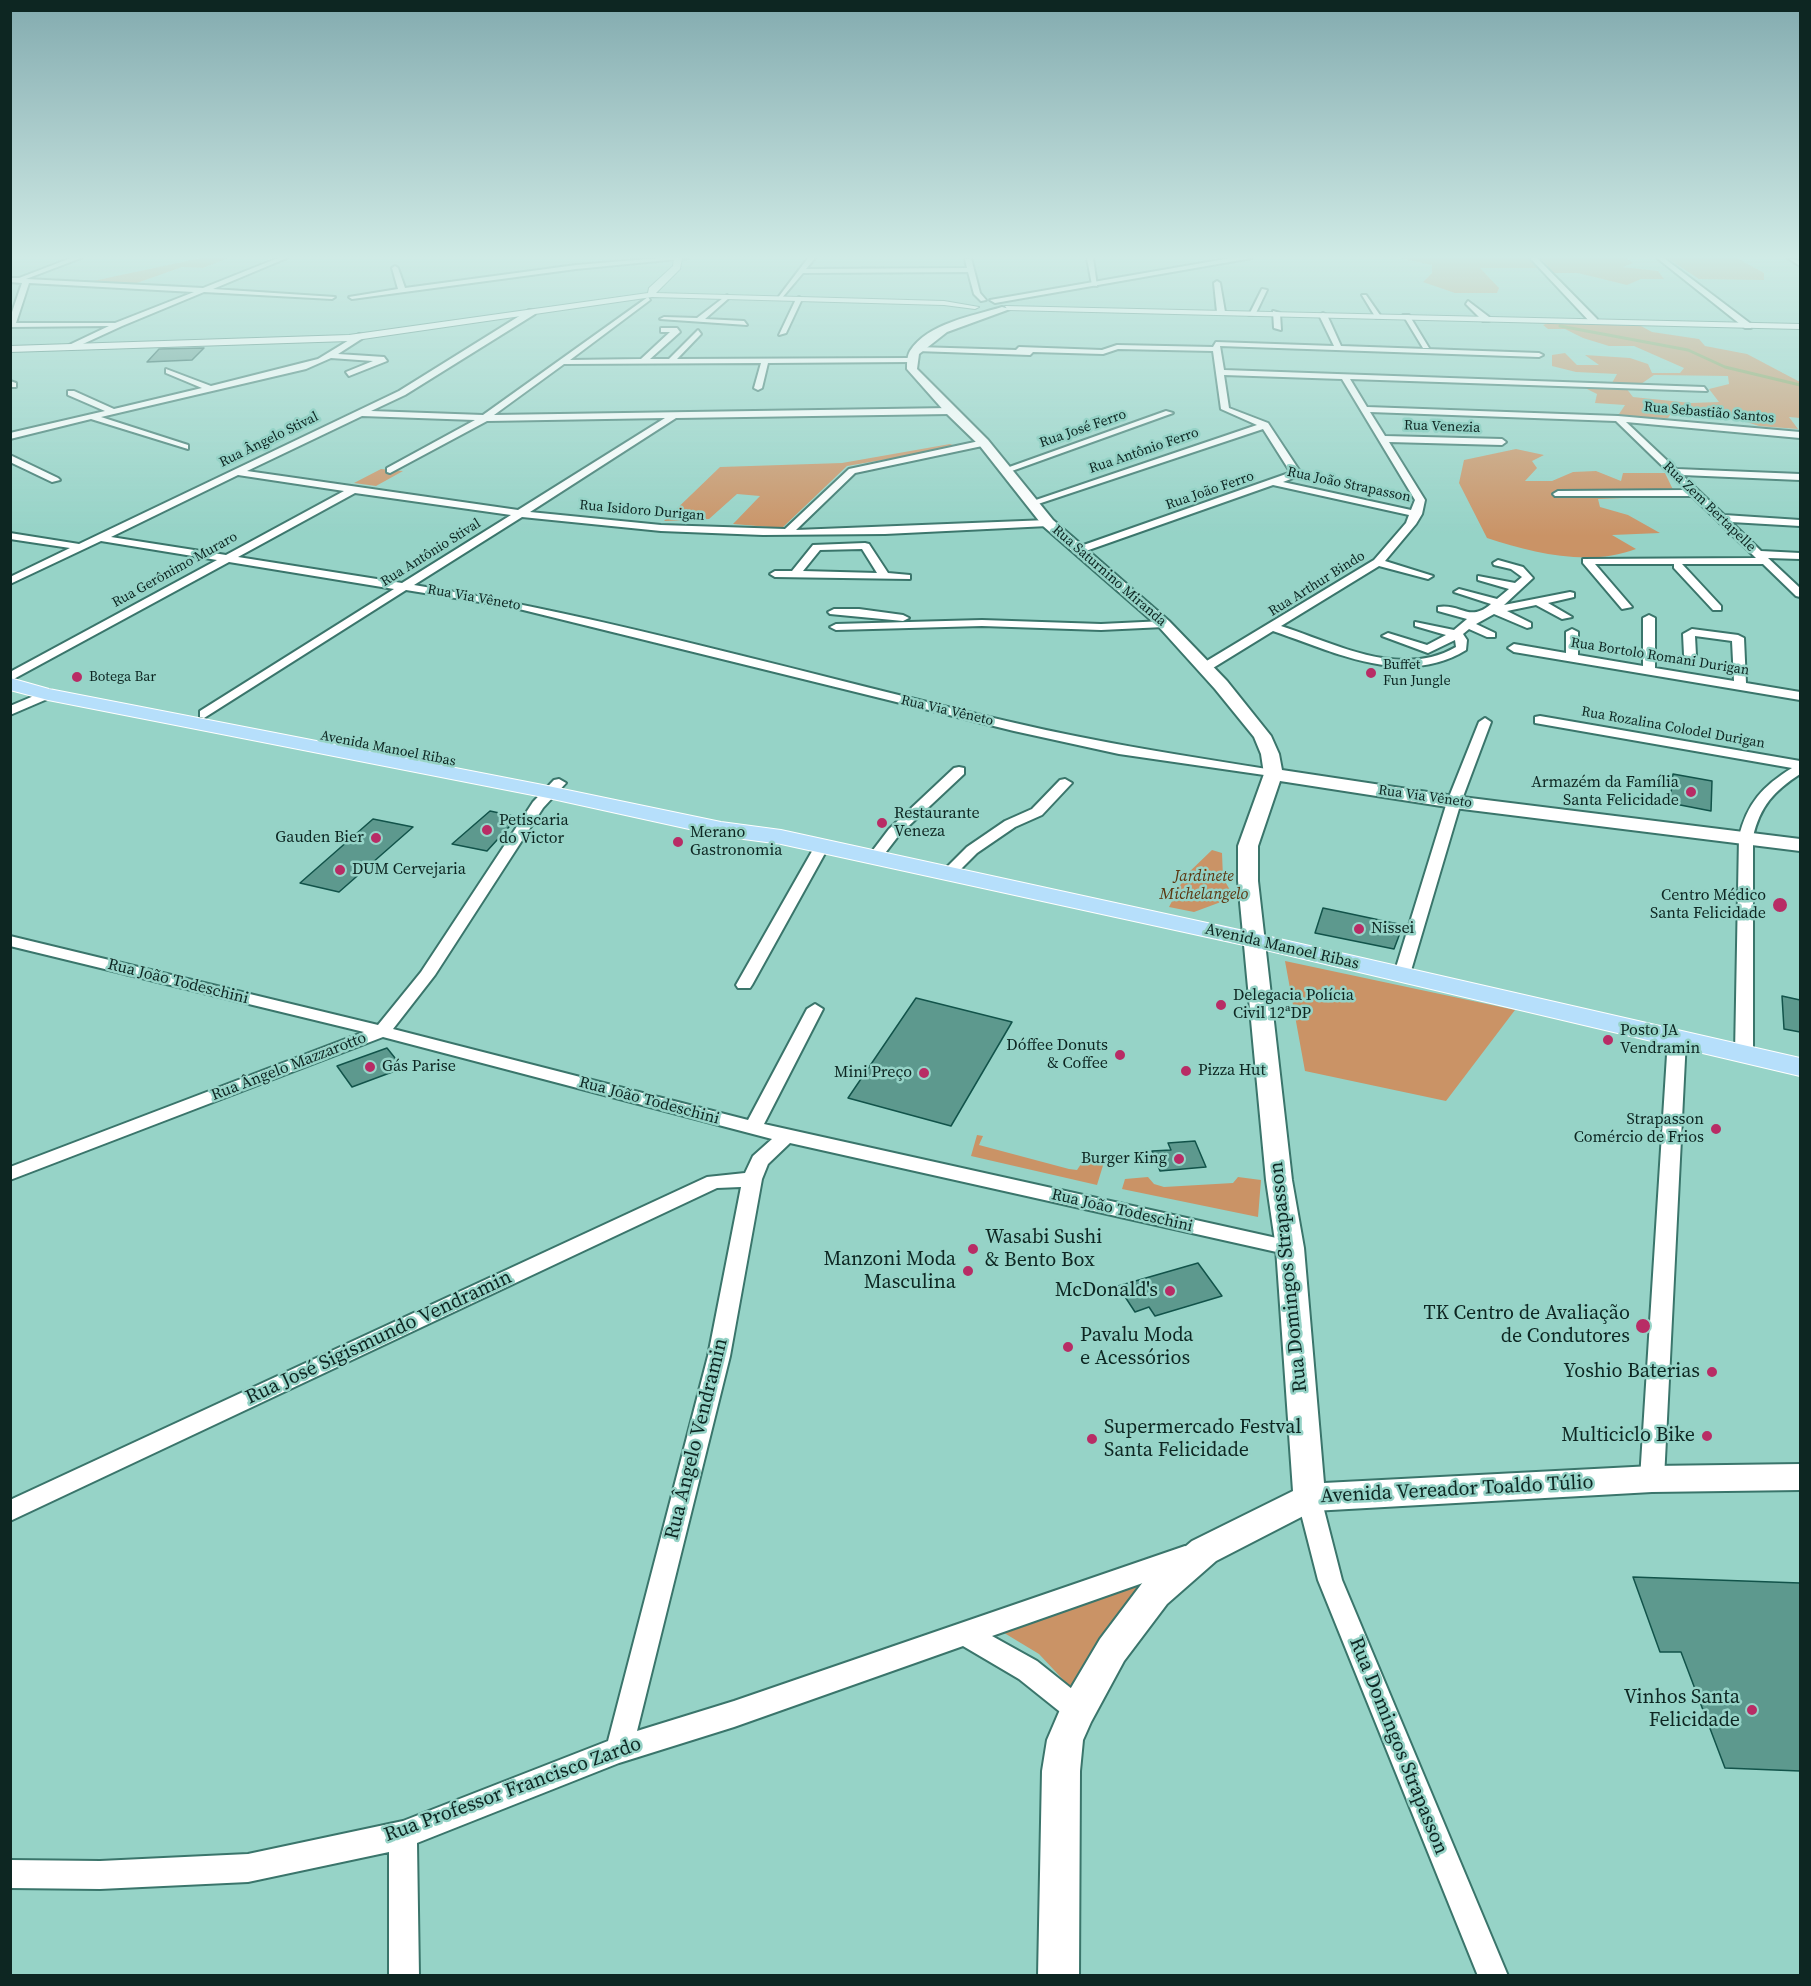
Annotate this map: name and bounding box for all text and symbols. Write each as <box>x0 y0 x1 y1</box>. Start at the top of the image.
street label: Rua Sebastião Santos <box>1643 399 1775 427</box>
street label: Rua José Ferro <box>1037 406 1129 452</box>
street label: Rua Ângelo Stival <box>217 409 321 471</box>
street label: Rua Venezia <box>1404 417 1480 437</box>
street label: Rua Antônio Ferro <box>1087 424 1201 478</box>
street label: Rua Zem Bertapelle <box>1659 458 1759 556</box>
street label: Rua João Strapasson <box>1286 464 1412 506</box>
street label: Rua João Ferro <box>1164 468 1256 514</box>
street label: Rua Isidoro Durigan <box>579 497 705 525</box>
street label: Rua Antônio Stival <box>378 515 484 591</box>
street label: Rua Saturnino Miranda <box>1049 522 1169 630</box>
street label: Rua Gerônimo Muraro <box>109 529 241 611</box>
street label: Rua Arthur Bindo <box>1266 548 1368 620</box>
street label: Rua Via Vêneto <box>426 582 522 614</box>
street label: Rua Bortolo Romani Durigan <box>1570 635 1750 679</box>
place label: Buffet Fun Jungle <box>1383 657 1451 690</box>
marker: Buffet Fun Jungle <box>1364 666 1378 680</box>
place label: Botega Bar <box>89 669 156 685</box>
marker: Botega Bar <box>70 670 84 684</box>
street label: Rua Via Vêneto <box>899 692 995 730</box>
street label: Rua Rozalina Colodel Durigan <box>1580 704 1766 752</box>
street label: Avenida Manoel Ribas <box>319 728 457 770</box>
place label: Armazém da Família Santa Felicidade <box>1531 773 1679 811</box>
street label: Rua Via Vêneto <box>1377 782 1473 812</box>
marker: Armazém da Família Santa Felicidade <box>1684 785 1698 799</box>
place label: Restaurante Veneza <box>894 804 980 842</box>
place label: Petiscaria do Victor <box>499 811 569 849</box>
marker: Restaurante Veneza <box>875 816 889 830</box>
marker: Petiscaria do Victor <box>480 823 494 837</box>
place label: Merano Gastronomia <box>690 823 782 861</box>
place label: Gauden Bier <box>275 828 364 848</box>
marker: Gauden Bier <box>369 831 383 845</box>
marker: Merano Gastronomia <box>671 835 685 849</box>
place label: DUM Cervejaria <box>352 860 466 880</box>
marker: DUM Cervejaria <box>333 863 347 877</box>
park label: Jardinete Michelangelo <box>1160 867 1248 905</box>
place label: Centro Médico Santa Felicidade <box>1650 886 1766 924</box>
marker: Centro Médico Santa Felicidade <box>1771 896 1789 914</box>
place label: Nissei <box>1371 919 1414 939</box>
street label: Avenida Manoel Ribas <box>1203 920 1361 974</box>
marker: Nissei <box>1352 922 1366 936</box>
street label: Rua João Todeschini <box>106 955 250 1009</box>
place label: Delegacia Polícia Civil 12ªDP <box>1233 986 1354 1024</box>
marker: Delegacia Polícia Civil 12ªDP <box>1214 998 1228 1012</box>
place label: Posto JA Vendramin <box>1620 1021 1700 1059</box>
street label: Rua Ângelo Mazzarotto <box>209 1029 369 1105</box>
marker: Posto JA Vendramin <box>1601 1033 1615 1047</box>
place label: Dóffee Donuts & Coffee <box>1006 1036 1108 1074</box>
marker: Dóffee Donuts & Coffee <box>1113 1048 1127 1062</box>
place label: Gás Parise <box>382 1057 456 1077</box>
marker: Gás Parise <box>363 1060 377 1074</box>
place label: Pizza Hut <box>1198 1061 1266 1081</box>
place label: Mini Preço <box>834 1063 912 1083</box>
marker: Pizza Hut <box>1179 1064 1193 1078</box>
marker: Mini Preço <box>917 1066 931 1080</box>
street label: Rua João Todeschini <box>577 1073 721 1129</box>
place label: Strapasson Comércio de Frios <box>1574 1110 1704 1148</box>
marker: Strapasson Comércio de Frios <box>1709 1122 1723 1136</box>
place label: Burger King <box>1081 1149 1167 1169</box>
marker: Burger King <box>1172 1152 1186 1166</box>
street label: Rua Domingos Strapasson <box>1265 1160 1313 1394</box>
street label: Rua João Todeschini <box>1049 1185 1195 1237</box>
place label: Wasabi Sushi & Bento Box <box>985 1226 1102 1273</box>
marker: Wasabi Sushi & Bento Box <box>966 1242 980 1256</box>
place label: Manzoni Moda Masculina <box>823 1248 956 1295</box>
marker: Manzoni Moda Masculina <box>961 1264 975 1278</box>
street label: Rua José Sigismundo Vendramin <box>242 1266 516 1410</box>
place label: McDonald's <box>1055 1279 1158 1303</box>
marker: McDonald's <box>1163 1284 1177 1298</box>
place label: TK Centro de Avaliação de Condutores <box>1423 1302 1630 1349</box>
marker: TK Centro de Avaliação de Condutores <box>1634 1317 1652 1335</box>
place label: Pavalu Moda e Acessórios <box>1080 1324 1194 1371</box>
street label: Rua Ângelo Vendramin <box>660 1336 734 1542</box>
marker: Pavalu Moda e Acessórios <box>1061 1340 1075 1354</box>
place label: Yoshio Baterias <box>1563 1360 1700 1384</box>
marker: Yoshio Baterias <box>1705 1365 1719 1379</box>
place label: Supermercado Festval Santa Felicidade <box>1104 1416 1301 1463</box>
place label: Multiciclo Bike <box>1561 1424 1695 1448</box>
marker: Multiciclo Bike <box>1700 1429 1714 1443</box>
marker: Supermercado Festval Santa Felicidade <box>1085 1432 1099 1446</box>
street label: Avenida Vereador Toaldo Túlio <box>1320 1471 1594 1509</box>
street label: Rua Domingos Strapasson <box>1343 1634 1453 1858</box>
place label: Vinhos Santa Felicidade <box>1624 1686 1740 1733</box>
marker: Vinhos Santa Felicidade <box>1745 1703 1759 1717</box>
street label: Rua Professor Francisco Zardo <box>381 1732 645 1848</box>

